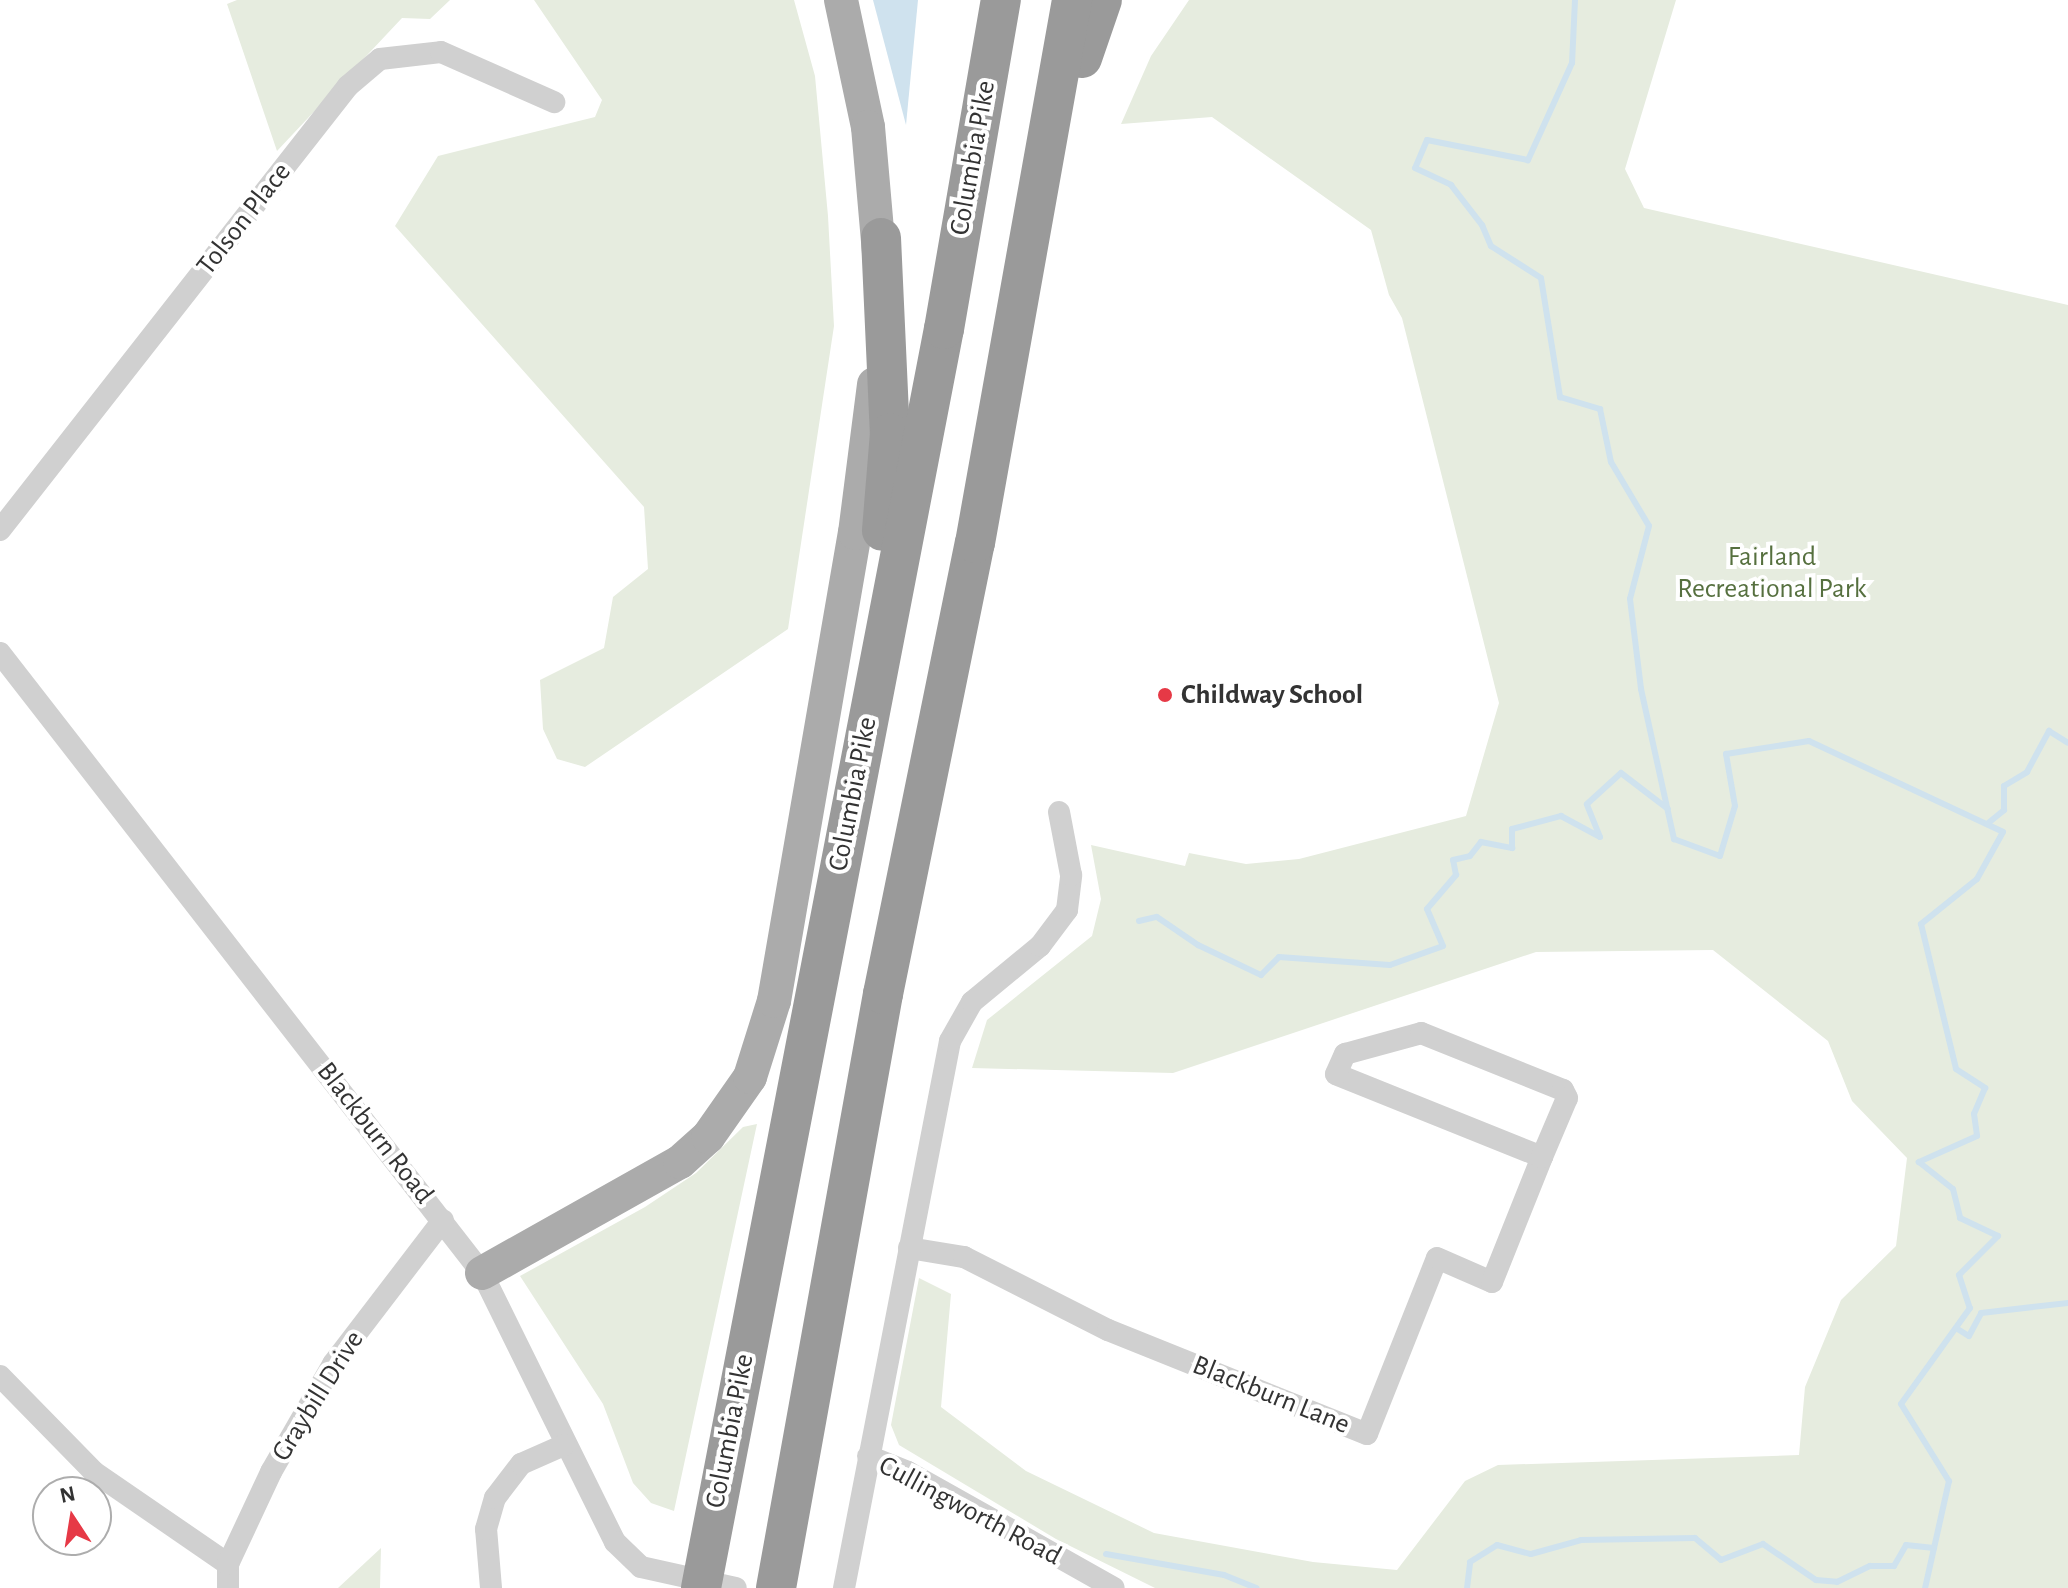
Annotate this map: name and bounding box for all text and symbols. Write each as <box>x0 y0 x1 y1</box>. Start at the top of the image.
street label: Columbia Pike <box>943 78 1003 238</box>
street label: Tolson Place <box>190 156 298 282</box>
park label: Fairland Recreational Park <box>1677 540 1867 606</box>
place label: Childway School <box>1181 678 1363 712</box>
marker: Childway School <box>1156 686 1174 704</box>
street label: Columbia Pike <box>822 714 884 874</box>
street label: Blackburn Road <box>309 1055 441 1211</box>
street label: Graybill Drive <box>265 1325 371 1467</box>
street label: Blackburn Lane <box>1187 1348 1355 1442</box>
street label: Columbia Pike <box>699 1351 761 1511</box>
street label: Cullingworth Road <box>873 1449 1067 1573</box>
north arrow <box>32 1476 112 1556</box>
text: N <box>58 1482 77 1507</box>

